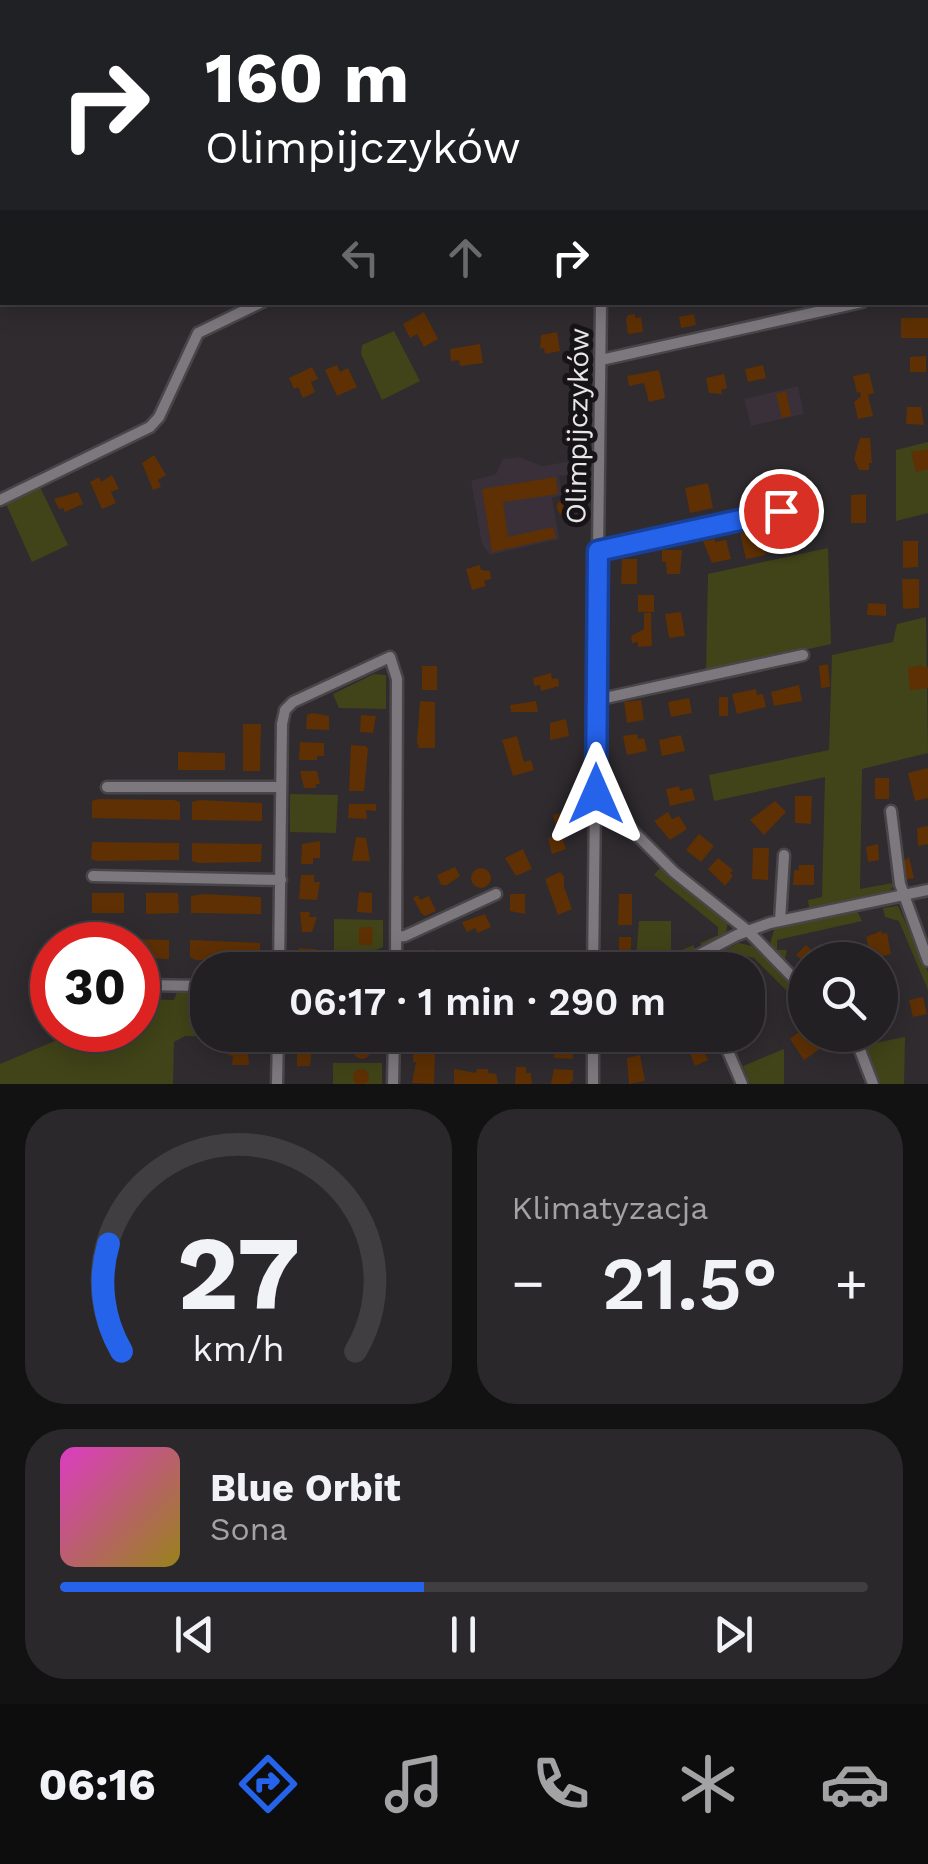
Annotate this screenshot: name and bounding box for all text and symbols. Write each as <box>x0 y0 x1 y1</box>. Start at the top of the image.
text: 160 m <box>205 37 409 119</box>
icon: right <box>40 40 170 170</box>
text: Olimpijczyków <box>205 121 521 174</box>
icon: left <box>333 230 388 285</box>
icon: ahead <box>438 230 493 285</box>
icon: right <box>543 230 598 285</box>
street label: Olimpijczyków <box>559 328 596 524</box>
pin <box>739 469 824 554</box>
icon: arrive <box>754 484 809 539</box>
position arrow <box>544 742 648 846</box>
speed limit sign: 30 <box>30 922 160 1052</box>
map controls <box>788 942 898 1052</box>
button: search <box>788 942 898 1052</box>
text: 06:17 · 1 min · 290 m <box>289 980 666 1024</box>
text: Klimatyzacja <box>512 1189 708 1227</box>
text: 27 <box>177 1212 300 1334</box>
text: 21.5° <box>602 1239 778 1327</box>
text: − <box>512 1251 545 1315</box>
text: + <box>835 1251 868 1315</box>
text: km/h <box>192 1328 284 1370</box>
text: Blue Orbit <box>210 1466 401 1510</box>
text: Sona <box>210 1510 288 1548</box>
icon: previous <box>167 1607 222 1662</box>
icon: pause <box>436 1607 491 1662</box>
icon: next <box>706 1607 761 1662</box>
icon: directions <box>233 1749 303 1819</box>
icon: music <box>379 1749 449 1819</box>
icon: phone <box>526 1749 596 1819</box>
icon: climate <box>673 1749 743 1819</box>
icon: car <box>820 1749 890 1819</box>
text: 06:16 <box>38 1758 156 1811</box>

